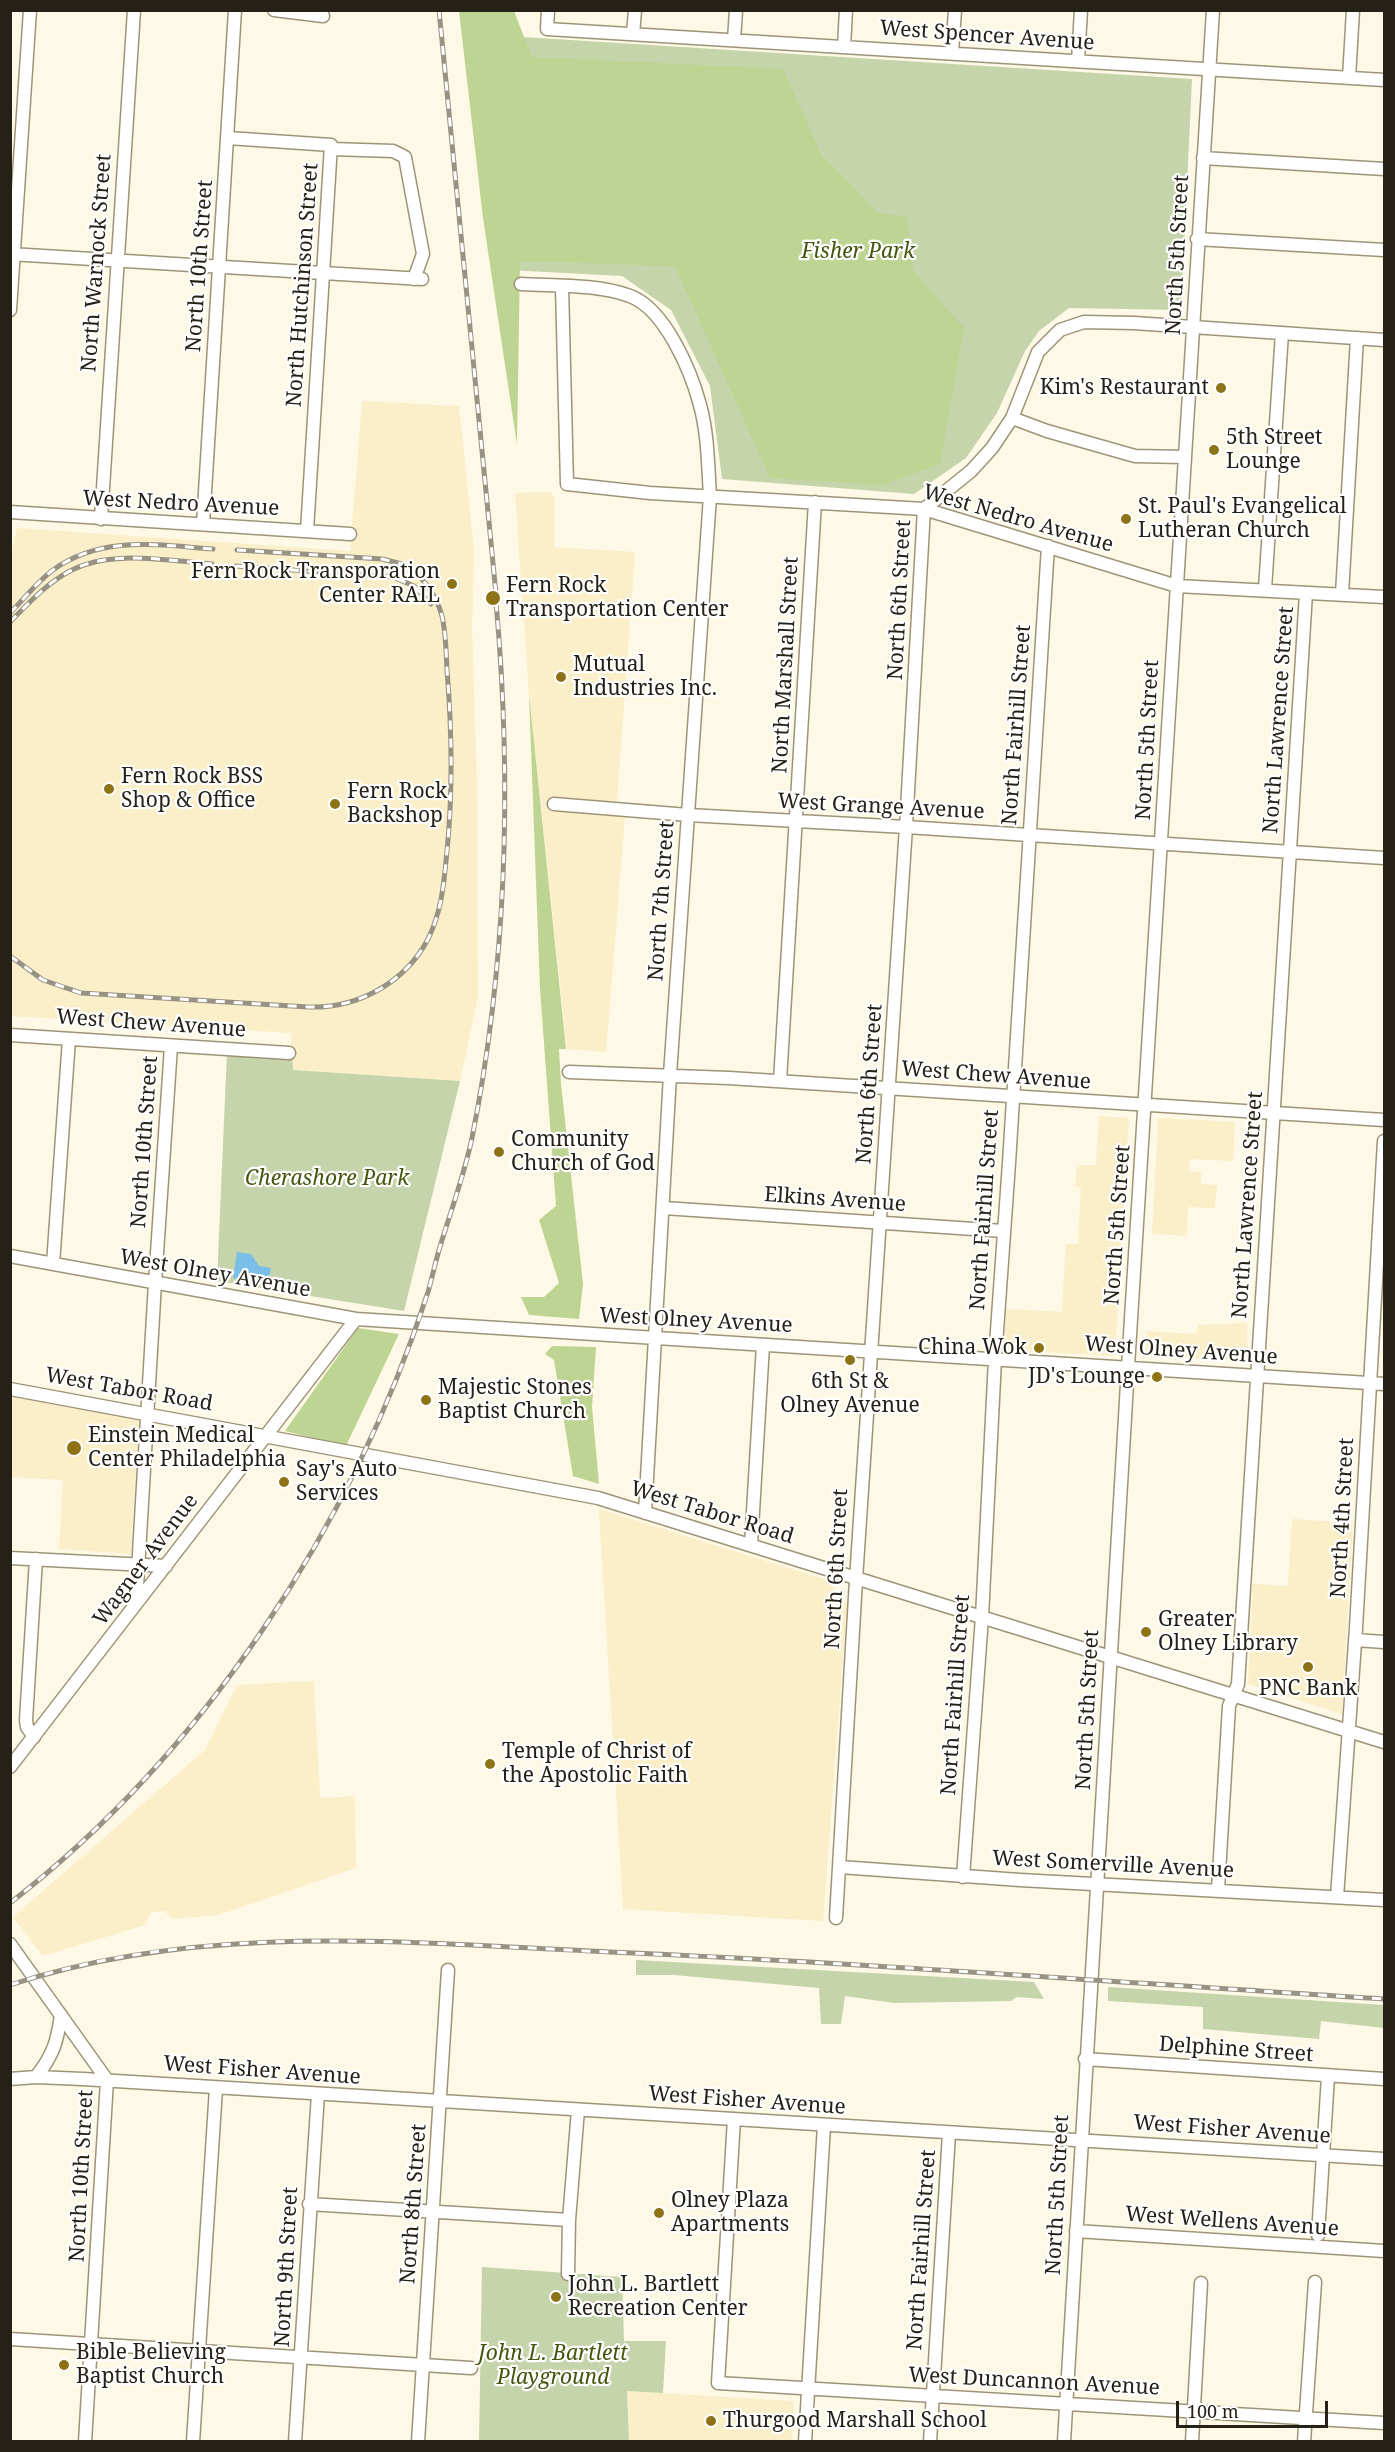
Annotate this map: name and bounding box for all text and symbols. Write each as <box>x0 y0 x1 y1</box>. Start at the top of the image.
street label: West Spencer Avenue <box>879 16 1095 56</box>
street label: North Warnock Street <box>77 153 117 373</box>
street label: North Hutchinson Street <box>282 162 324 408</box>
street label: North 5th Street <box>1161 174 1195 336</box>
street label: North 10th Street <box>181 179 219 353</box>
park label: Fisher Park <box>801 239 915 265</box>
place label: Kim's Restaurant <box>1040 375 1209 401</box>
marker: Kim's Restaurant <box>1214 381 1228 395</box>
place label: 5th Street Lounge <box>1226 425 1322 475</box>
marker: 5th Street Lounge <box>1207 443 1221 457</box>
street label: West Nedro Avenue <box>920 480 1116 558</box>
street label: West Nedro Avenue <box>82 486 280 522</box>
place label: St. Paul's Evangelical Lutheran Church <box>1138 494 1346 544</box>
marker: St. Paul's Evangelical Lutheran Church <box>1119 512 1133 526</box>
street label: North 6th Street <box>883 519 917 681</box>
street label: North Marshall Street <box>768 556 804 774</box>
place label: Fern Rock Transporation Center RAIL <box>191 559 440 609</box>
place label: Fern Rock Transportation Center <box>506 573 729 623</box>
marker: Fern Rock Transporation Center RAIL <box>445 577 459 591</box>
marker: Fern Rock Transportation Center <box>484 589 502 607</box>
street label: North Lawrence Street <box>1258 606 1300 834</box>
street label: North Fairhill Street <box>997 624 1037 826</box>
place label: Mutual Industries Inc. <box>573 652 717 702</box>
street label: North 5th Street <box>1131 659 1165 821</box>
marker: Mutual Industries Inc. <box>554 670 568 684</box>
place label: Fern Rock BSS Shop & Office <box>121 764 263 814</box>
place label: Fern Rock Backshop <box>347 779 447 829</box>
marker: Fern Rock BSS Shop & Office <box>102 782 116 796</box>
street label: West Grange Avenue <box>777 789 985 825</box>
marker: Fern Rock Backshop <box>328 797 342 811</box>
street label: North 7th Street <box>644 820 680 982</box>
street label: North 6th Street <box>852 1003 888 1165</box>
street label: West Chew Avenue <box>55 1005 247 1043</box>
street label: North 10th Street <box>126 1055 164 1229</box>
street label: West Chew Avenue <box>900 1057 1092 1095</box>
street label: North Lawrence Street <box>1227 1091 1269 1319</box>
street label: North Fairhill Street <box>965 1109 1005 1311</box>
place label: Community Church of God <box>511 1127 655 1177</box>
street label: North 5th Street <box>1100 1144 1136 1306</box>
marker: Community Church of God <box>492 1145 506 1159</box>
park label: Cherashore Park <box>245 1166 409 1192</box>
street label: Elkins Avenue <box>763 1182 907 1218</box>
street label: West Olney Avenue <box>118 1245 312 1303</box>
street label: West Olney Avenue <box>599 1303 793 1339</box>
street label: West Olney Avenue <box>1084 1332 1278 1370</box>
place label: China Wok <box>918 1335 1027 1361</box>
marker: China Wok <box>1032 1341 1046 1355</box>
marker: 6th St & Olney Avenue <box>843 1353 857 1367</box>
street label: West Tabor Road <box>43 1363 215 1417</box>
place label: JD's Lounge <box>1028 1364 1145 1390</box>
place label: 6th St & Olney Avenue <box>780 1369 920 1419</box>
marker: JD's Lounge <box>1150 1370 1164 1384</box>
place label: Majestic Stones Baptist Church <box>438 1375 592 1425</box>
marker: Majestic Stones Baptist Church <box>419 1393 433 1407</box>
place label: Einstein Medical Center Philadelphia <box>88 1423 286 1473</box>
street label: North 4th Street <box>1326 1437 1360 1599</box>
marker: Einstein Medical Center Philadelphia <box>65 1439 83 1457</box>
place label: Say's Auto Services <box>296 1457 397 1507</box>
marker: Say's Auto Services <box>277 1475 291 1489</box>
street label: West Tabor Road <box>627 1476 797 1550</box>
street label: North 6th Street <box>820 1488 854 1650</box>
street label: Wagner Avenue <box>88 1489 204 1631</box>
street label: North Fairhill Street <box>936 1594 976 1796</box>
place label: Greater Olney Library <box>1158 1607 1298 1657</box>
marker: Greater Olney Library <box>1139 1625 1153 1639</box>
street label: North 5th Street <box>1071 1629 1105 1791</box>
marker: PNC Bank <box>1301 1660 1315 1674</box>
place label: PNC Bank <box>1259 1676 1357 1702</box>
place label: Temple of Christ of the Apostolic Faith <box>502 1739 691 1789</box>
marker: Temple of Christ of the Apostolic Faith <box>483 1757 497 1771</box>
street label: West Somerville Avenue <box>991 1846 1235 1884</box>
street label: Delphine Street <box>1158 2032 1314 2068</box>
street label: West Fisher Avenue <box>162 2052 362 2090</box>
street label: West Fisher Avenue <box>647 2082 847 2120</box>
street label: North 10th Street <box>65 2089 99 2263</box>
street label: West Fisher Avenue <box>1132 2111 1332 2149</box>
street label: North 5th Street <box>1041 2114 1075 2276</box>
street label: North 8th Street <box>396 2123 432 2285</box>
street label: North Fairhill Street <box>902 2149 942 2351</box>
street label: North 9th Street <box>270 2186 304 2348</box>
place label: Olney Plaza Apartments <box>671 2188 789 2238</box>
street label: West Wellens Avenue <box>1124 2202 1340 2242</box>
marker: Olney Plaza Apartments <box>652 2206 666 2220</box>
place label: John L. Bartlett Recreation Center <box>568 2272 748 2322</box>
marker: John L. Bartlett Recreation Center <box>549 2290 563 2304</box>
place label: Bible Believing Baptist Church <box>76 2340 226 2390</box>
park label: John L. Bartlett Playground <box>478 2341 628 2391</box>
marker: Bible Believing Baptist Church <box>57 2358 71 2372</box>
street label: West Duncannon Avenue <box>908 2363 1160 2401</box>
scale bar <box>1179 2389 1330 2427</box>
text: 100 m <box>1187 2399 1239 2423</box>
place label: Thurgood Marshall School <box>723 2408 987 2434</box>
marker: Thurgood Marshall School <box>704 2414 718 2428</box>

